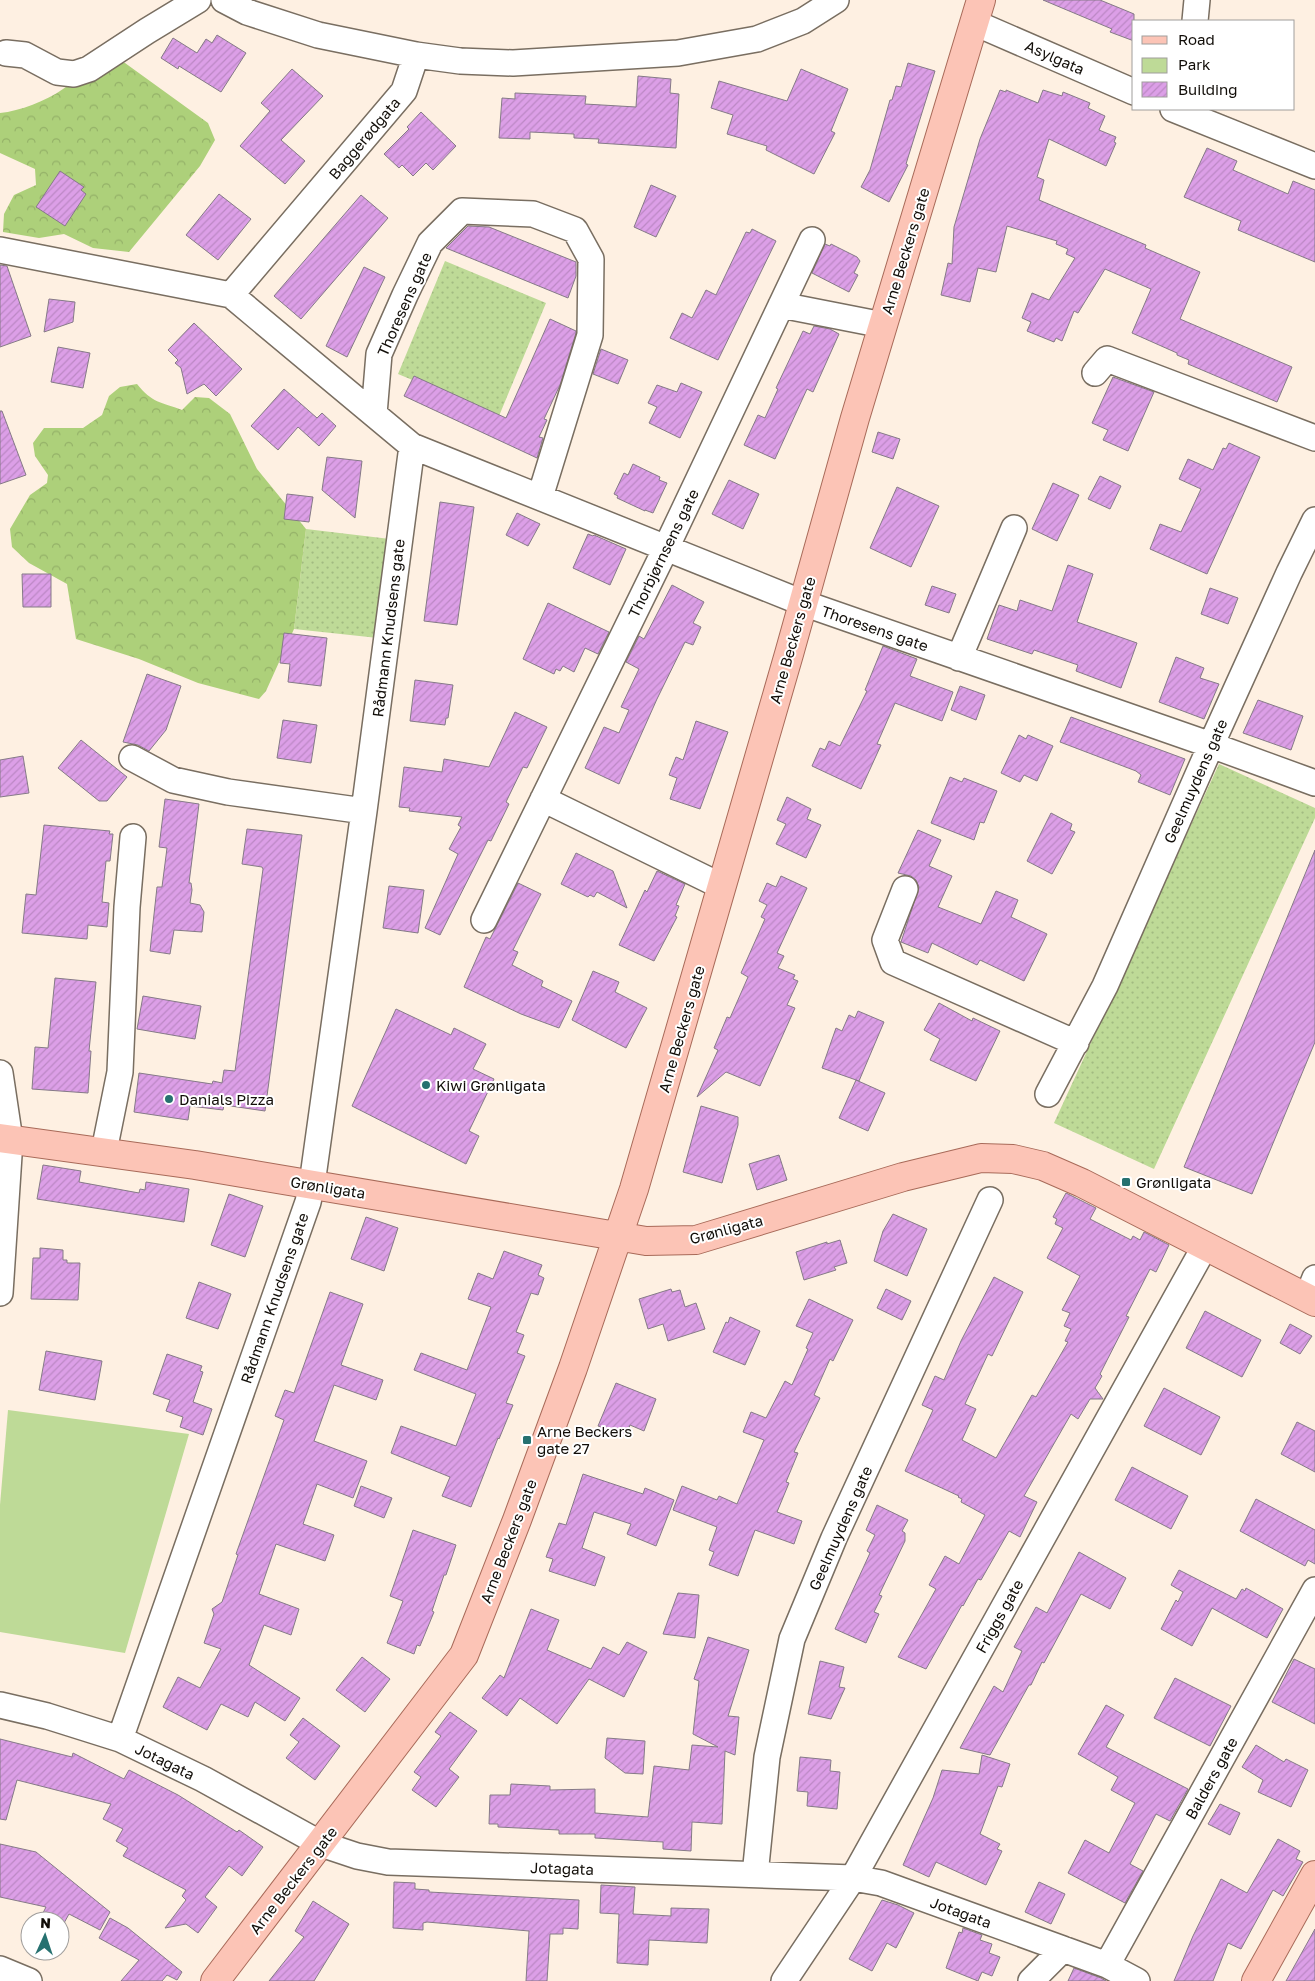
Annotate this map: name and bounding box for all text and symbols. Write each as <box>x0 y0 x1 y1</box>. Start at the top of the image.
legend <box>1132 20 1295 110</box>
text: Road <box>1178 30 1215 48</box>
street label: Asylgata <box>1023 36 1087 78</box>
text: Park <box>1178 55 1211 73</box>
text: Building <box>1178 80 1238 98</box>
street label: Baggerødgata <box>324 93 404 183</box>
street label: Arne Beckers gate <box>877 185 933 316</box>
street label: Thoresens gate <box>373 249 435 359</box>
street label: Thorbjørnsens gate <box>624 486 702 620</box>
street label: Rådmann Knudsens gate <box>368 538 408 718</box>
street label: Arne Beckers gate <box>765 574 819 706</box>
street label: Thoresens gate <box>819 601 931 655</box>
street label: Geelmuydens gate <box>1159 716 1231 846</box>
street label: Arne Beckers gate <box>654 963 708 1095</box>
place label: Kiwi Grønligata <box>436 1076 546 1094</box>
marker: Kiwi Grønligata <box>420 1079 432 1091</box>
place label: Danials Pizza <box>179 1090 274 1108</box>
marker: Danials Pizza <box>163 1093 175 1105</box>
street label: Grønligata <box>289 1172 367 1202</box>
place label: Grønligata <box>1136 1173 1211 1191</box>
marker: Grønligata <box>1120 1176 1132 1188</box>
street label: Rådmann Knudsens gate <box>236 1210 312 1386</box>
street label: Grønligata <box>687 1211 765 1247</box>
place label: Arne Beckers gate 27 <box>537 1422 632 1457</box>
marker: Arne Beckers gate 27 <box>521 1434 533 1446</box>
street label: Geelmuydens gate <box>804 1463 876 1593</box>
street label: Arne Beckers gate <box>476 1476 540 1605</box>
street label: Friggs gate <box>971 1576 1027 1656</box>
street label: Balders gate <box>1181 1734 1241 1822</box>
street label: Jotagata <box>132 1739 198 1783</box>
street label: Arne Beckers gate <box>246 1823 341 1937</box>
street label: Jotagata <box>530 1858 594 1878</box>
street label: Jotagata <box>928 1893 994 1931</box>
north arrow <box>20 1911 70 1961</box>
text: N <box>40 1914 51 1931</box>

